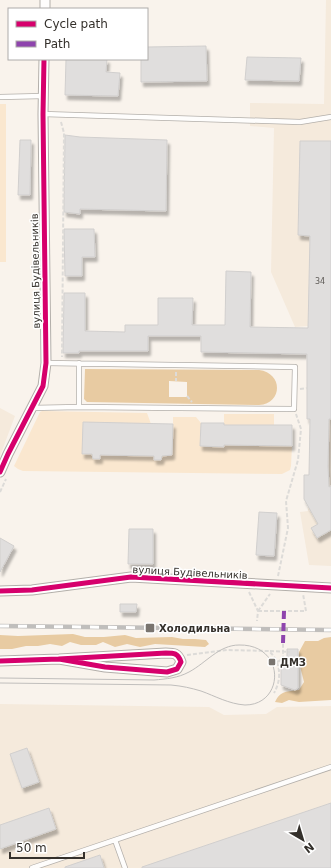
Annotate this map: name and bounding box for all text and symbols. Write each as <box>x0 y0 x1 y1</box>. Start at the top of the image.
legend <box>8 8 148 60</box>
text: Cycle path <box>44 17 108 31</box>
text: Path <box>44 37 70 51</box>
street label: вулиця Будівельників <box>29 213 42 329</box>
house number: 34 <box>315 277 325 286</box>
street label: вулиця Будівельників <box>132 564 248 581</box>
marker: Холодильна <box>144 622 156 634</box>
place label: Холодильна <box>159 623 230 634</box>
marker: ДМЗ <box>267 657 277 667</box>
place label: ДМЗ <box>280 657 306 668</box>
north arrow <box>283 820 323 860</box>
scale bar <box>10 834 84 860</box>
text: N <box>301 840 316 855</box>
text: 50 m <box>16 841 47 855</box>

